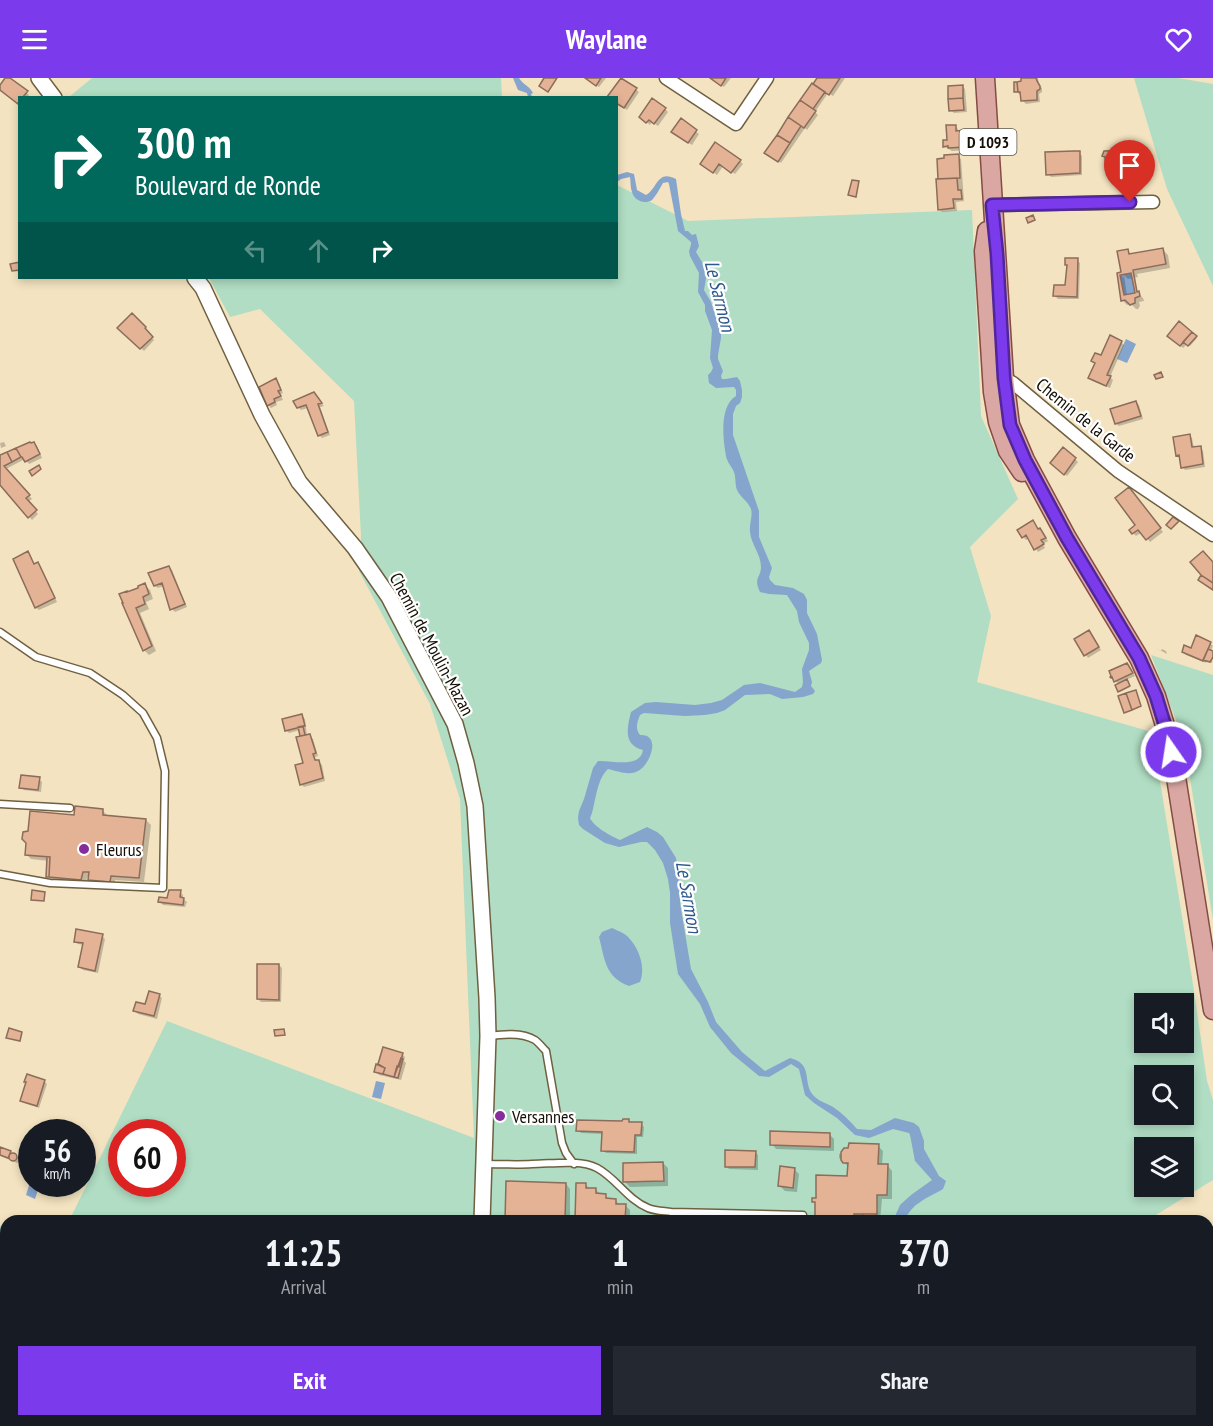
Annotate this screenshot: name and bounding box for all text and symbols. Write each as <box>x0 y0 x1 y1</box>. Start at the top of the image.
text: Waylane <box>566 22 647 56</box>
icon: menu <box>18 23 51 56</box>
icon: heart <box>1162 23 1195 56</box>
text: 300 m <box>135 115 232 170</box>
icon: right <box>36 120 114 198</box>
road number: D 1093 <box>960 129 1016 155</box>
pin <box>1104 140 1155 202</box>
icon: arrive <box>1113 149 1146 182</box>
text: Boulevard de Ronde <box>135 168 321 202</box>
icon: left <box>239 234 272 267</box>
icon: ahead <box>302 234 335 267</box>
icon: right <box>365 234 398 267</box>
water label: Le Sarmon <box>699 258 742 335</box>
street label: Chemin de la Garde <box>1032 373 1140 467</box>
street label: Chemin de Moulin-Mazan <box>385 569 479 719</box>
position arrow <box>1139 720 1203 784</box>
place label: Fleurus <box>96 838 142 861</box>
marker: Fleurus <box>77 842 91 856</box>
water label: Le Sarmon <box>670 859 708 936</box>
map controls <box>1134 993 1194 1197</box>
button: sound <box>1134 993 1194 1053</box>
button: search <box>1134 1065 1194 1125</box>
place label: Versannes <box>511 1105 574 1128</box>
marker: Versannes <box>493 1109 507 1123</box>
speed limit sign: 60 <box>108 1119 186 1197</box>
text: 56 <box>43 1131 71 1170</box>
button: layers <box>1134 1137 1194 1197</box>
text: km/h <box>44 1164 70 1183</box>
text: 11:25 <box>265 1229 342 1276</box>
text: 1 <box>611 1229 629 1276</box>
text: 370 <box>898 1229 949 1276</box>
text: Arrival <box>281 1274 326 1300</box>
text: min <box>607 1274 633 1300</box>
text: m <box>917 1274 930 1300</box>
button: Exit <box>18 1346 601 1415</box>
button: Share <box>613 1346 1196 1415</box>

